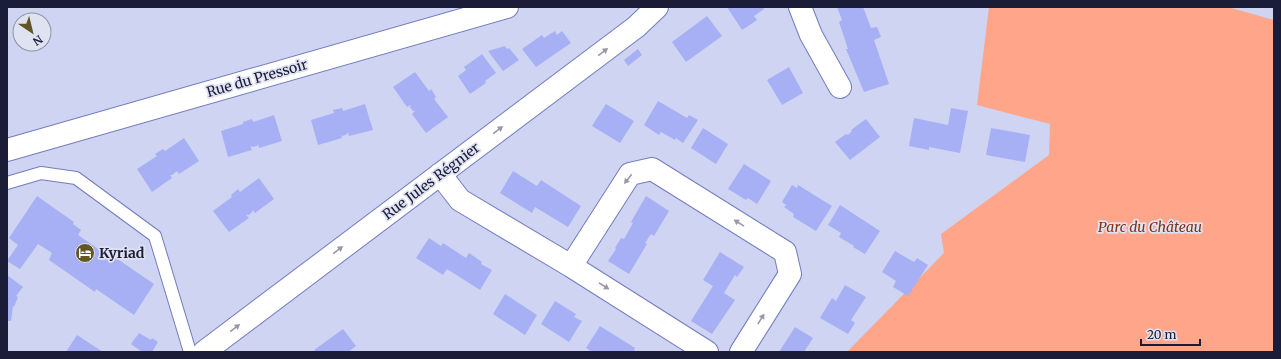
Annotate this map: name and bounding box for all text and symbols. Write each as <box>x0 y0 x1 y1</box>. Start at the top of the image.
north arrow <box>12 12 52 52</box>
text: N <box>30 32 45 49</box>
one-way arrow <box>597 48 608 57</box>
street label: Rue du Pressoir <box>204 55 310 101</box>
one-way arrow <box>493 126 504 134</box>
street label: Rue Jules Régnier <box>379 139 483 223</box>
one-way arrow <box>624 174 632 184</box>
park label: Parc du Château <box>1098 218 1202 236</box>
one-way arrow <box>733 220 745 227</box>
hotel icon: Kyriad <box>74 242 96 264</box>
place label: Kyriad <box>99 244 145 262</box>
one-way arrow <box>333 246 344 254</box>
one-way arrow <box>598 283 610 290</box>
one-way arrow <box>758 313 765 325</box>
scale bar <box>1141 321 1200 347</box>
one-way arrow <box>229 324 240 333</box>
text: 20 m <box>1147 327 1176 342</box>

